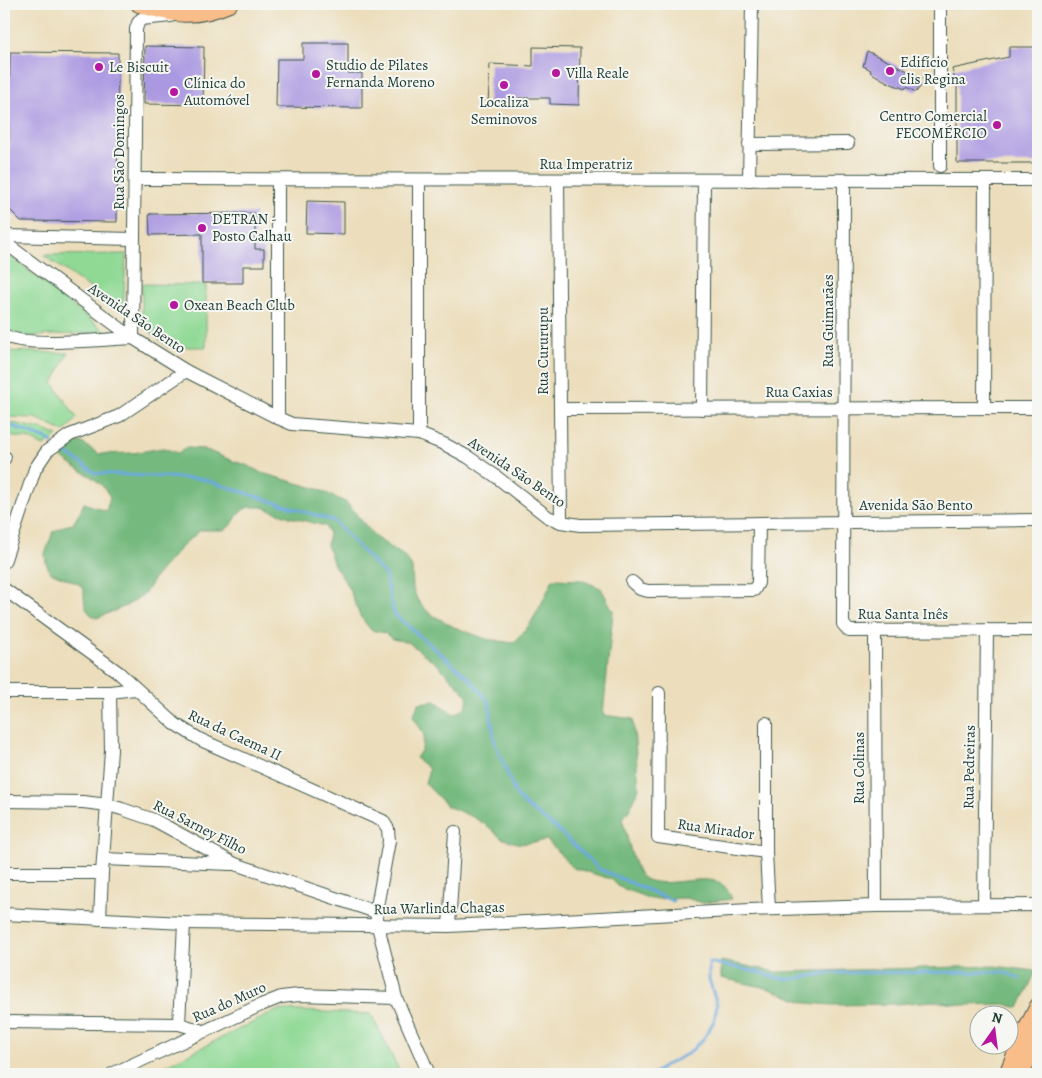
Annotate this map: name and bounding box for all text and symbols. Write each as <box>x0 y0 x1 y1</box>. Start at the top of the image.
place label: Edifício elis Regina <box>900 52 966 89</box>
place label: Studio de Pilates Fernanda Moreno <box>326 55 435 92</box>
place label: Le Biscuit <box>109 57 169 77</box>
marker: Le Biscuit <box>93 61 105 73</box>
place label: Villa Reale <box>565 63 629 83</box>
marker: Edifício elis Regina <box>884 65 896 77</box>
marker: Villa Reale <box>550 67 562 79</box>
marker: Studio de Pilates Fernanda Moreno <box>310 68 322 80</box>
place label: Clínica do Automóvel <box>183 73 250 110</box>
marker: Localiza Seminovos <box>498 79 510 91</box>
marker: Clínica do Automóvel <box>168 86 180 98</box>
place label: Localiza Seminovos <box>471 92 537 129</box>
street label: Rua São Domingos <box>109 94 129 210</box>
place label: Centro Comercial FECOMÉRCIO <box>879 106 987 143</box>
marker: Centro Comercial FECOMÉRCIO <box>991 119 1003 131</box>
street label: Rua Imperatriz <box>539 154 633 174</box>
place label: DETRAN - Posto Calhau <box>212 209 293 246</box>
marker: DETRAN - Posto Calhau <box>196 222 208 234</box>
street label: Rua Guimarães <box>818 274 838 368</box>
street label: Avenida São Bento <box>84 277 190 358</box>
place label: Oxean Beach Club <box>184 295 295 315</box>
marker: Oxean Beach Club <box>168 299 180 311</box>
street label: Rua Cururupu <box>533 306 553 395</box>
street label: Rua Caxias <box>765 382 833 402</box>
street label: Avenida São Bento <box>464 431 570 512</box>
street label: Avenida São Bento <box>858 495 973 515</box>
street label: Rua Santa Inês <box>858 604 948 624</box>
street label: Rua da Caema II <box>185 705 285 765</box>
street label: Rua Pedreiras <box>958 725 980 809</box>
street label: Rua Colinas <box>849 732 869 804</box>
street label: Rua Sarney Filho <box>150 795 250 859</box>
street label: Rua Mirador <box>676 814 756 844</box>
street label: Rua Warlinda Chagas <box>373 897 505 919</box>
street label: Rua do Muro <box>189 977 269 1027</box>
north arrow <box>970 1006 1020 1056</box>
text: N <box>990 1007 1004 1028</box>

